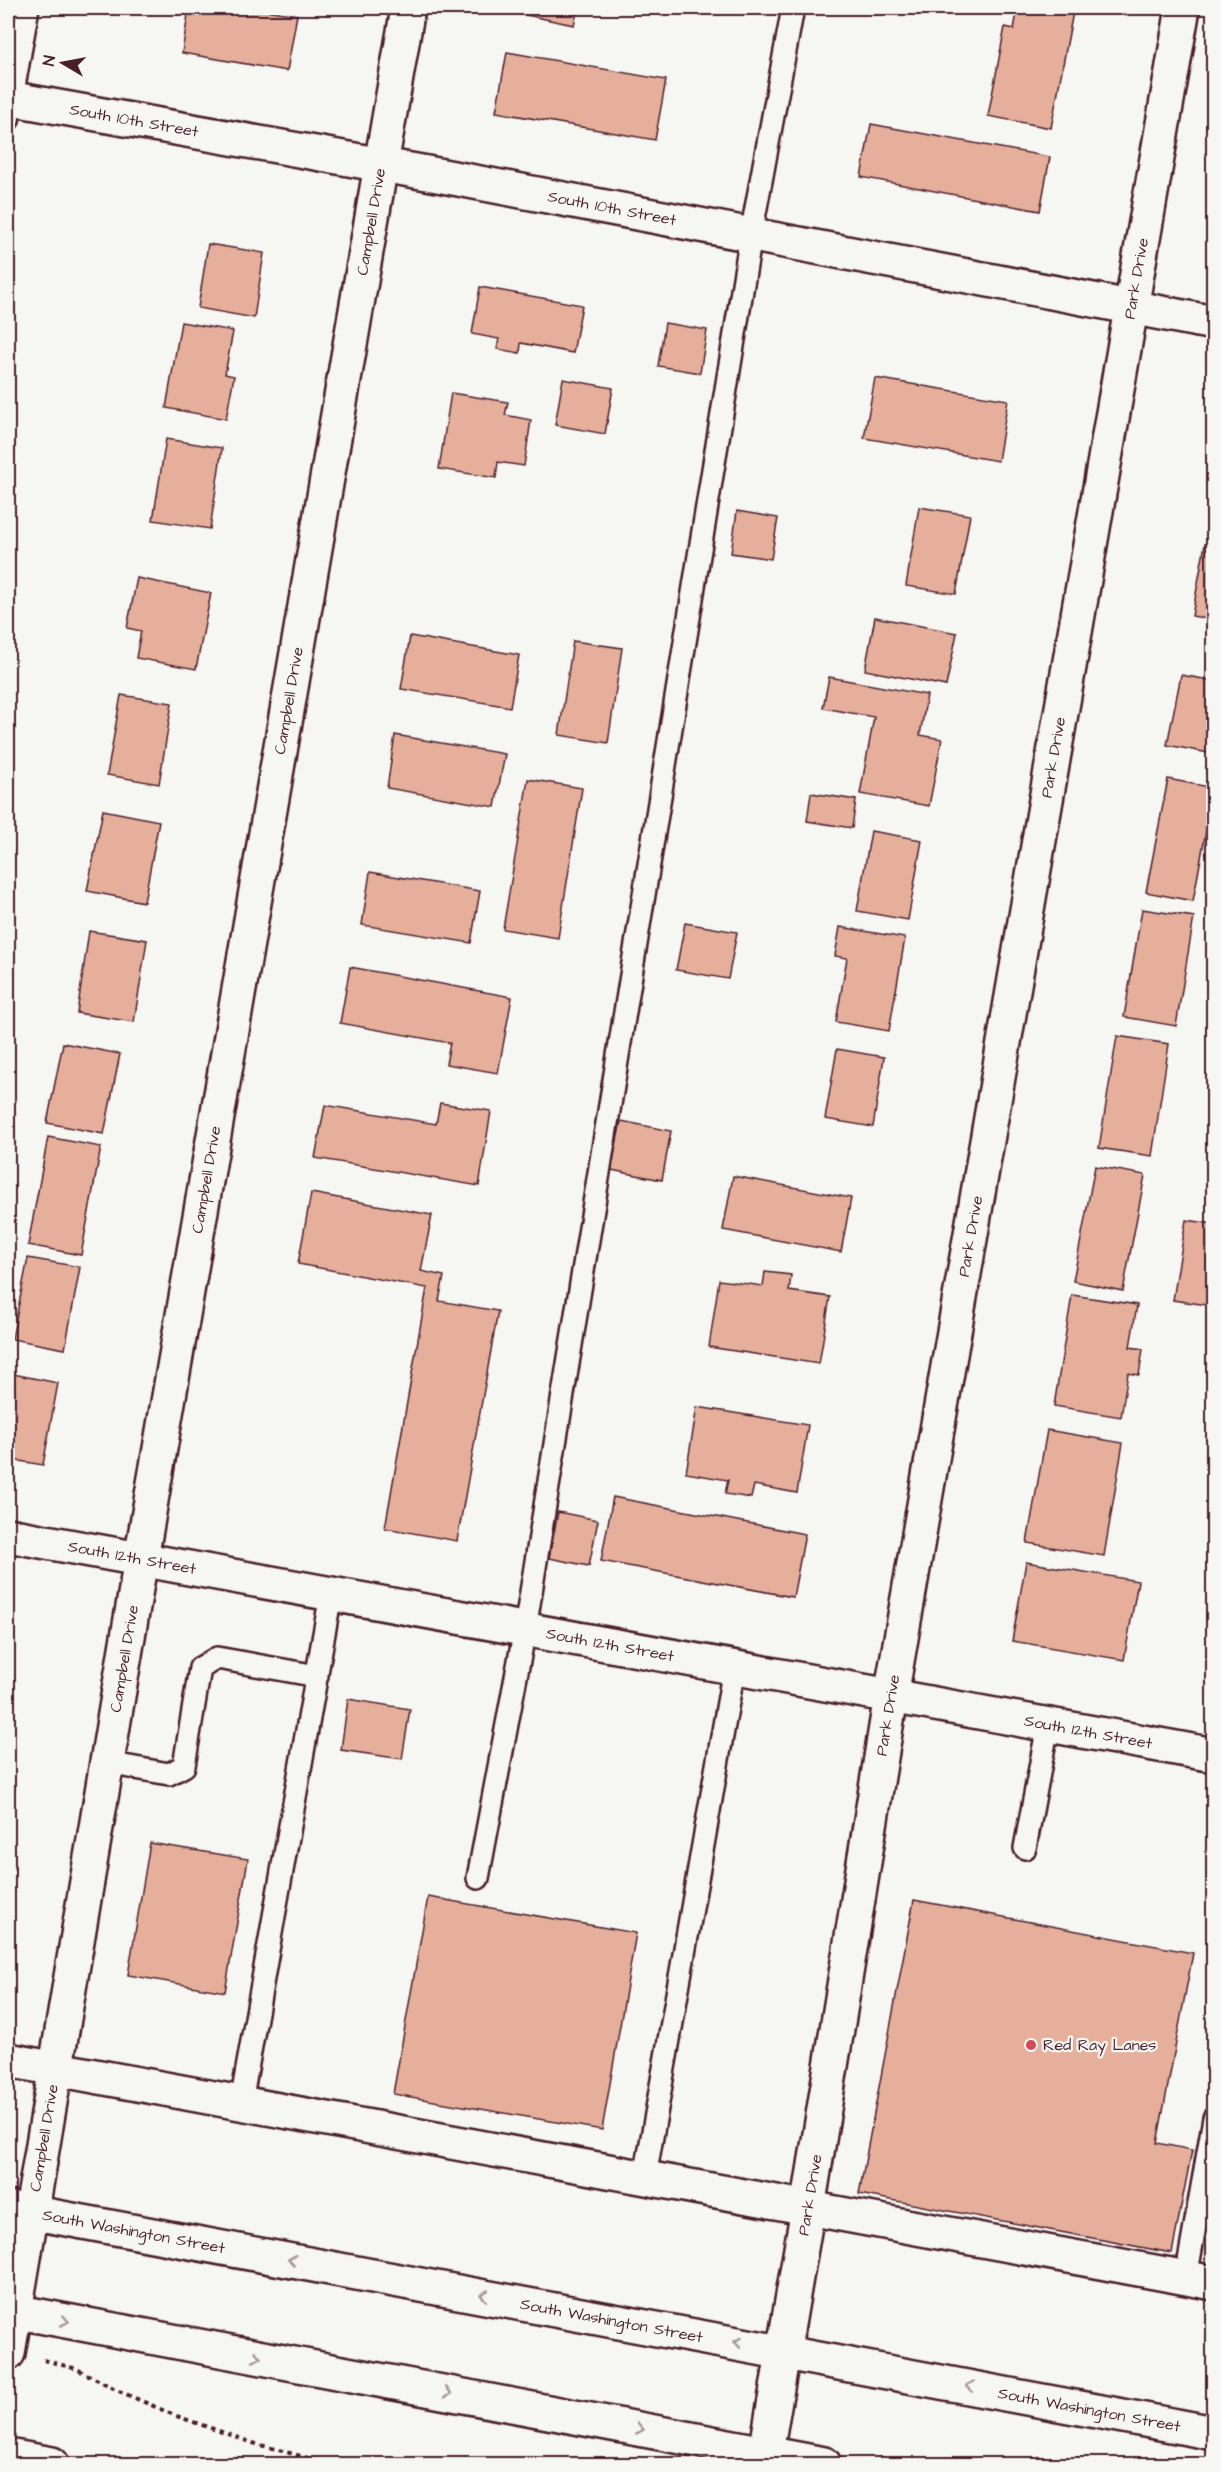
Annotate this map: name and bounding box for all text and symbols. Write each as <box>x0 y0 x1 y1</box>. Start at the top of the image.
north arrow <box>33 33 93 93</box>
text: N <box>38 54 61 67</box>
street label: South 10th Street <box>68 98 201 143</box>
street label: Campbell Drive <box>351 166 391 277</box>
street label: South 10th Street <box>546 185 679 231</box>
street label: Park Drive <box>1118 236 1154 321</box>
street label: Campbell Drive <box>269 645 309 756</box>
street label: Park Drive <box>1036 715 1071 800</box>
street label: Campbell Drive <box>186 1124 226 1235</box>
street label: Park Drive <box>953 1194 988 1279</box>
street label: South 12th Street <box>66 1535 198 1580</box>
street label: Campbell Drive <box>104 1603 144 1714</box>
street label: South 12th Street <box>544 1622 676 1667</box>
street label: Park Drive <box>870 1673 906 1757</box>
street label: South 12th Street <box>1022 1710 1154 1755</box>
place label: Red Ray Lanes <box>1043 2034 1156 2057</box>
marker: Red Ray Lanes <box>1024 2038 1038 2052</box>
street label: Campbell Drive <box>24 2082 64 2193</box>
street label: Park Drive <box>792 2152 828 2237</box>
street label: South Washington Street <box>41 2204 227 2259</box>
one-way arrow <box>287 2254 297 2267</box>
one-way arrow <box>479 2290 488 2302</box>
street label: South Washington Street <box>519 2293 705 2349</box>
one-way arrow <box>60 2314 70 2327</box>
one-way arrow <box>733 2336 743 2349</box>
one-way arrow <box>251 2350 261 2363</box>
one-way arrow <box>966 2380 976 2393</box>
street label: South Washington Street <box>996 2382 1183 2438</box>
one-way arrow <box>443 2386 453 2399</box>
one-way arrow <box>635 2422 645 2435</box>

